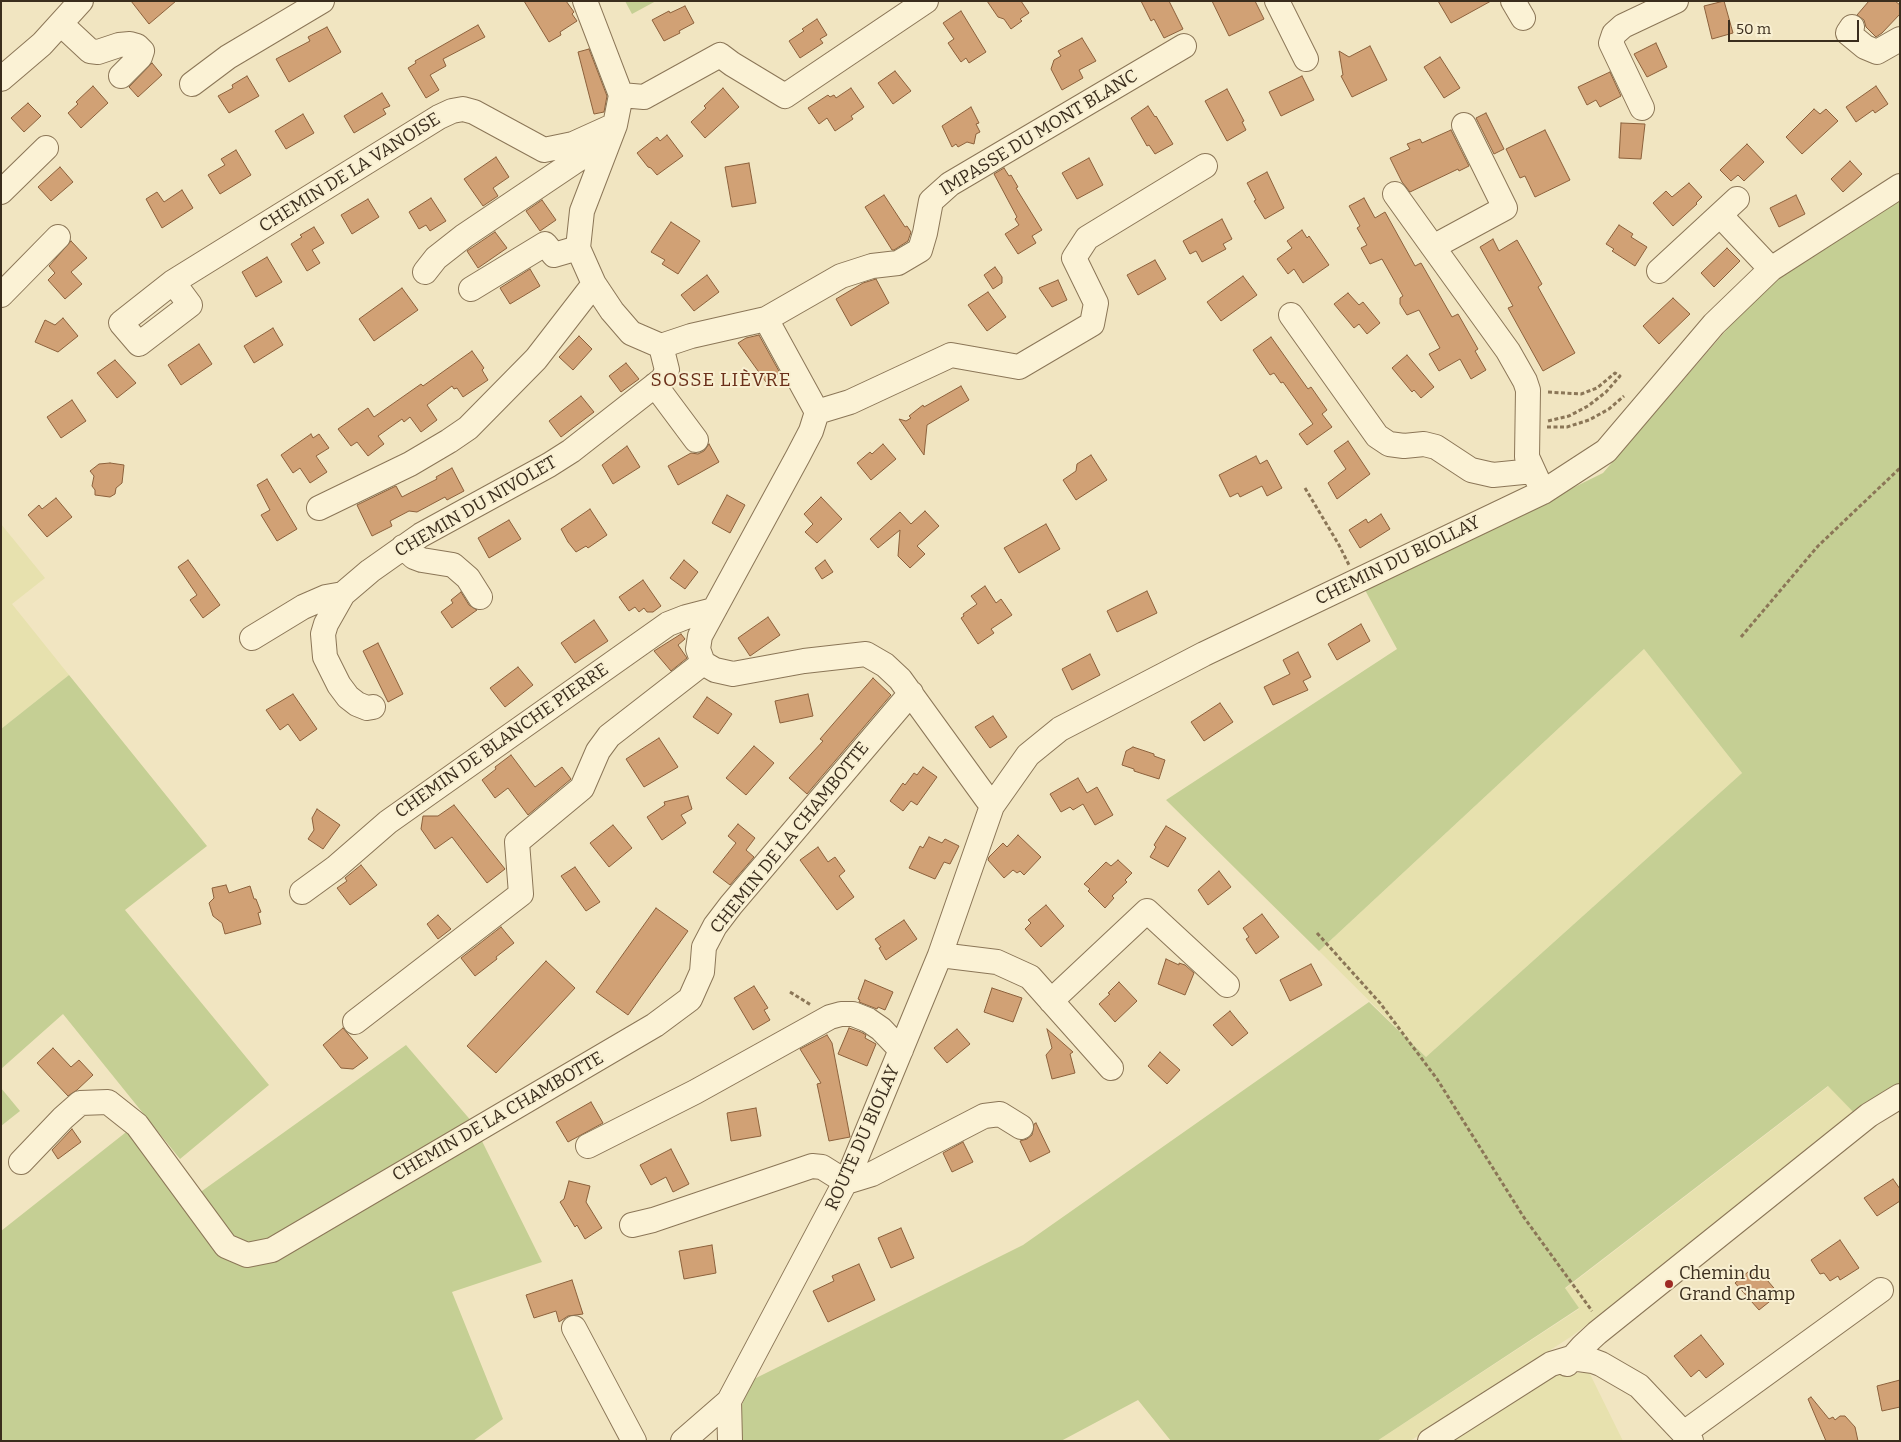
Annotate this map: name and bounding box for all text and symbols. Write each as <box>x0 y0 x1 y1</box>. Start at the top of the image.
scale bar <box>1731 10 1862 42</box>
text: 50 m <box>1736 20 1771 38</box>
street label: IMPASSE DU MONT BLANC <box>936 65 1142 201</box>
street label: CHEMIN DE LA VANOISE <box>255 108 445 238</box>
district label: SOSSE LIÈVRE <box>649 370 793 392</box>
street label: CHEMIN DU NIVOLET <box>391 452 561 562</box>
street label: CHEMIN DU BIOLLAY <box>1312 512 1484 610</box>
street label: CHEMIN DE BLANCHE PIERRE <box>391 659 613 823</box>
street label: CHEMIN DE LA CHAMBOTTE <box>706 738 874 938</box>
street label: CHEMIN DE LA CHAMBOTTE <box>388 1048 608 1186</box>
street label: ROUTE DU BIOLAY <box>821 1062 905 1214</box>
place label: Chemin du Grand Champ <box>1679 1263 1795 1306</box>
marker: Chemin du Grand Champ <box>1663 1278 1675 1290</box>

